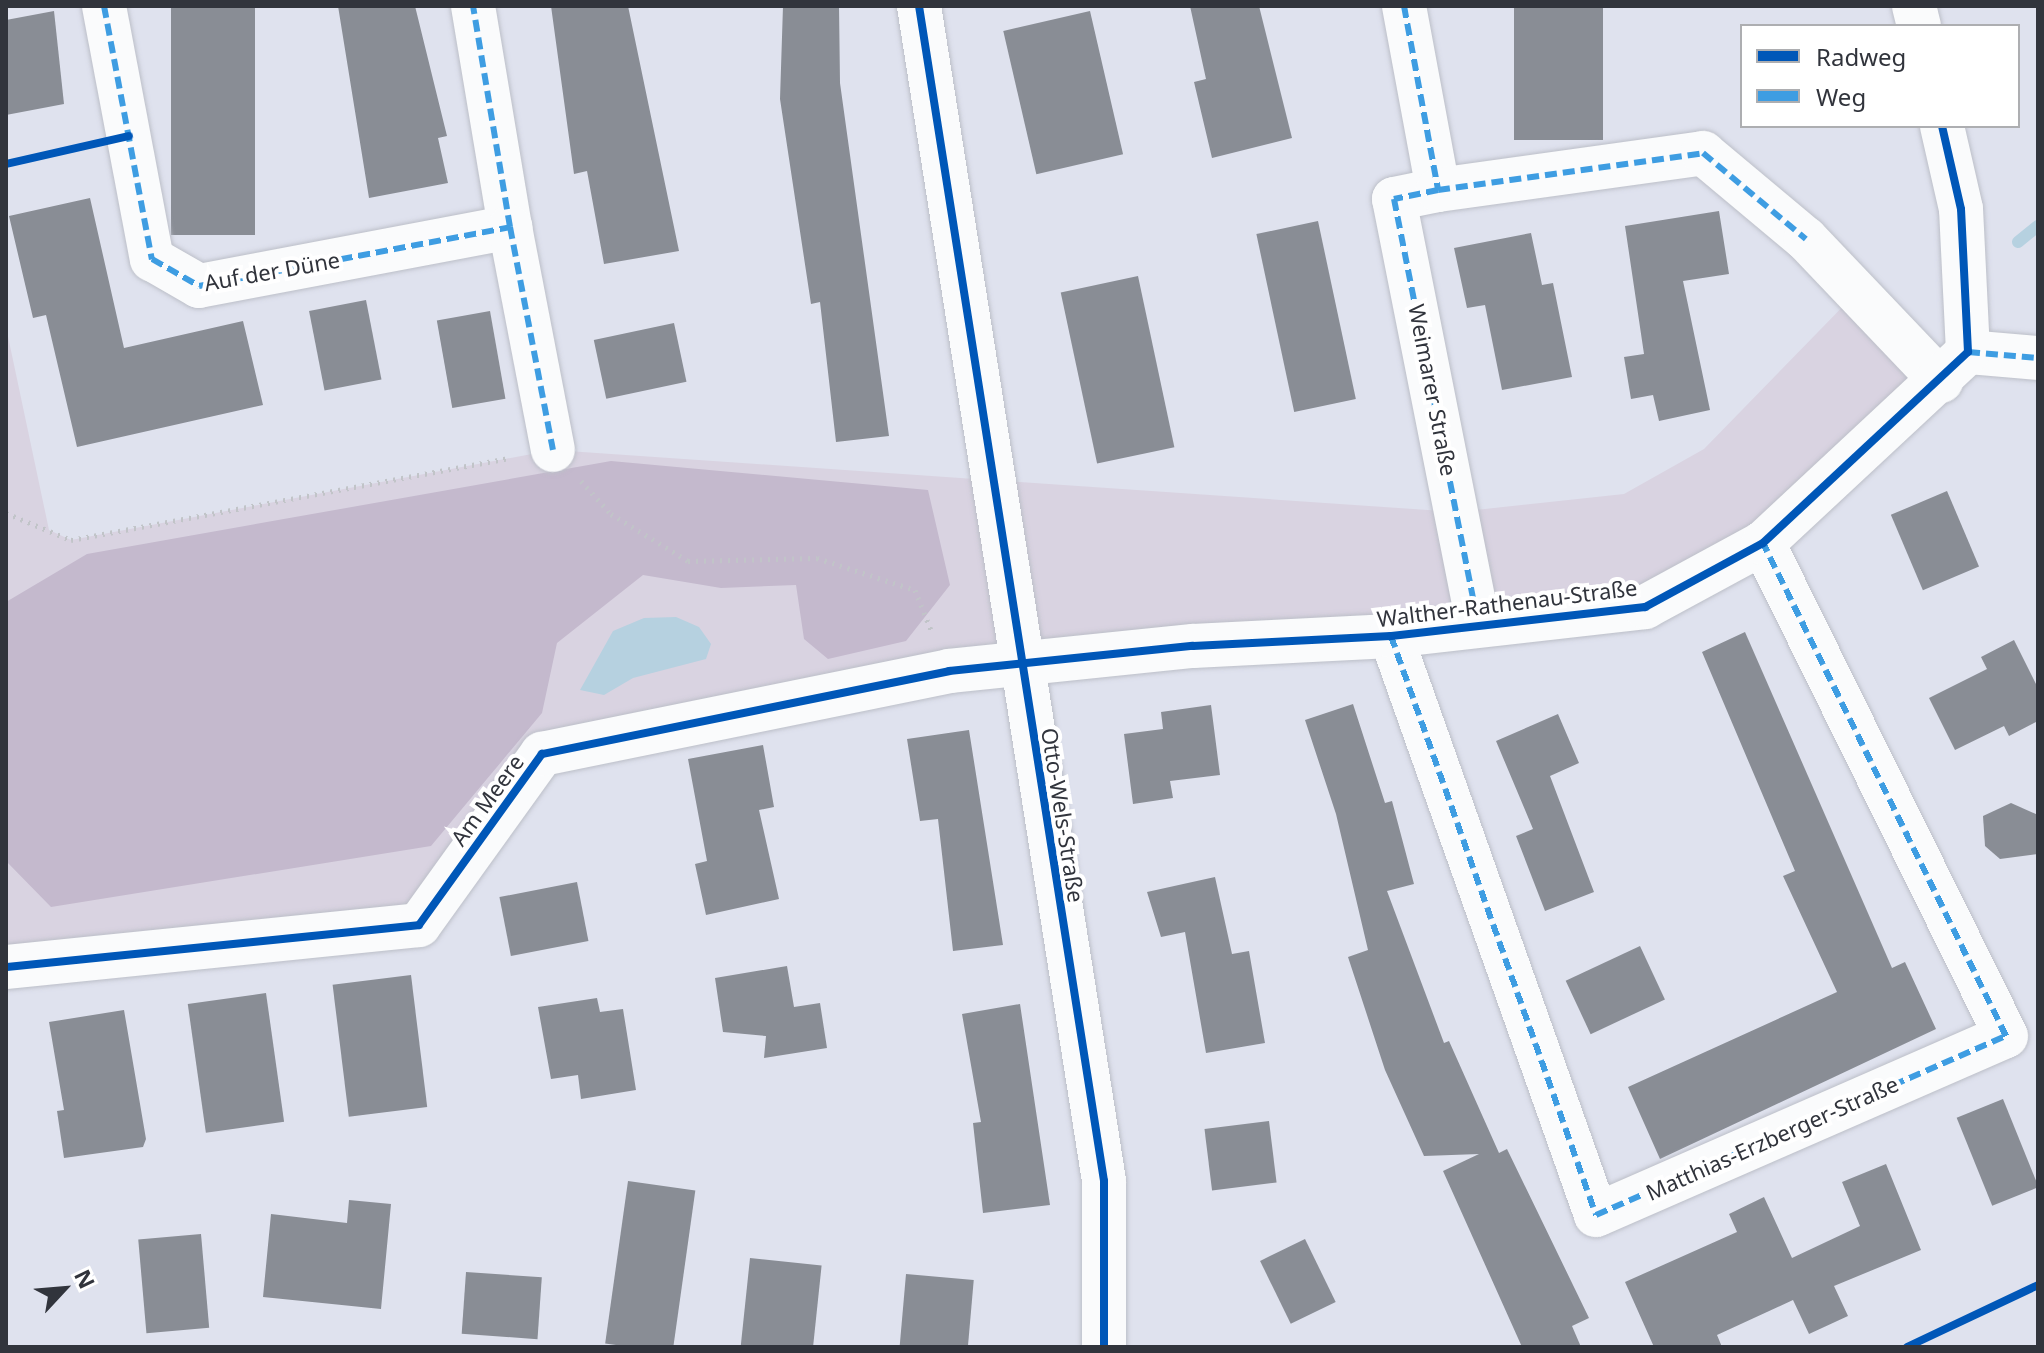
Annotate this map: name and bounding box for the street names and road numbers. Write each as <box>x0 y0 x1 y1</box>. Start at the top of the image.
street label: Auf der Düne <box>202 246 342 296</box>
street label: Weimarer Straße <box>1403 302 1463 478</box>
street label: Walther-Rathenau-Straße <box>1375 574 1639 632</box>
street label: Otto-Wels-Straße <box>1036 726 1090 904</box>
street label: Am Meere <box>445 749 529 851</box>
street label: Matthias-Erzberger-Straße <box>1642 1070 1902 1206</box>

